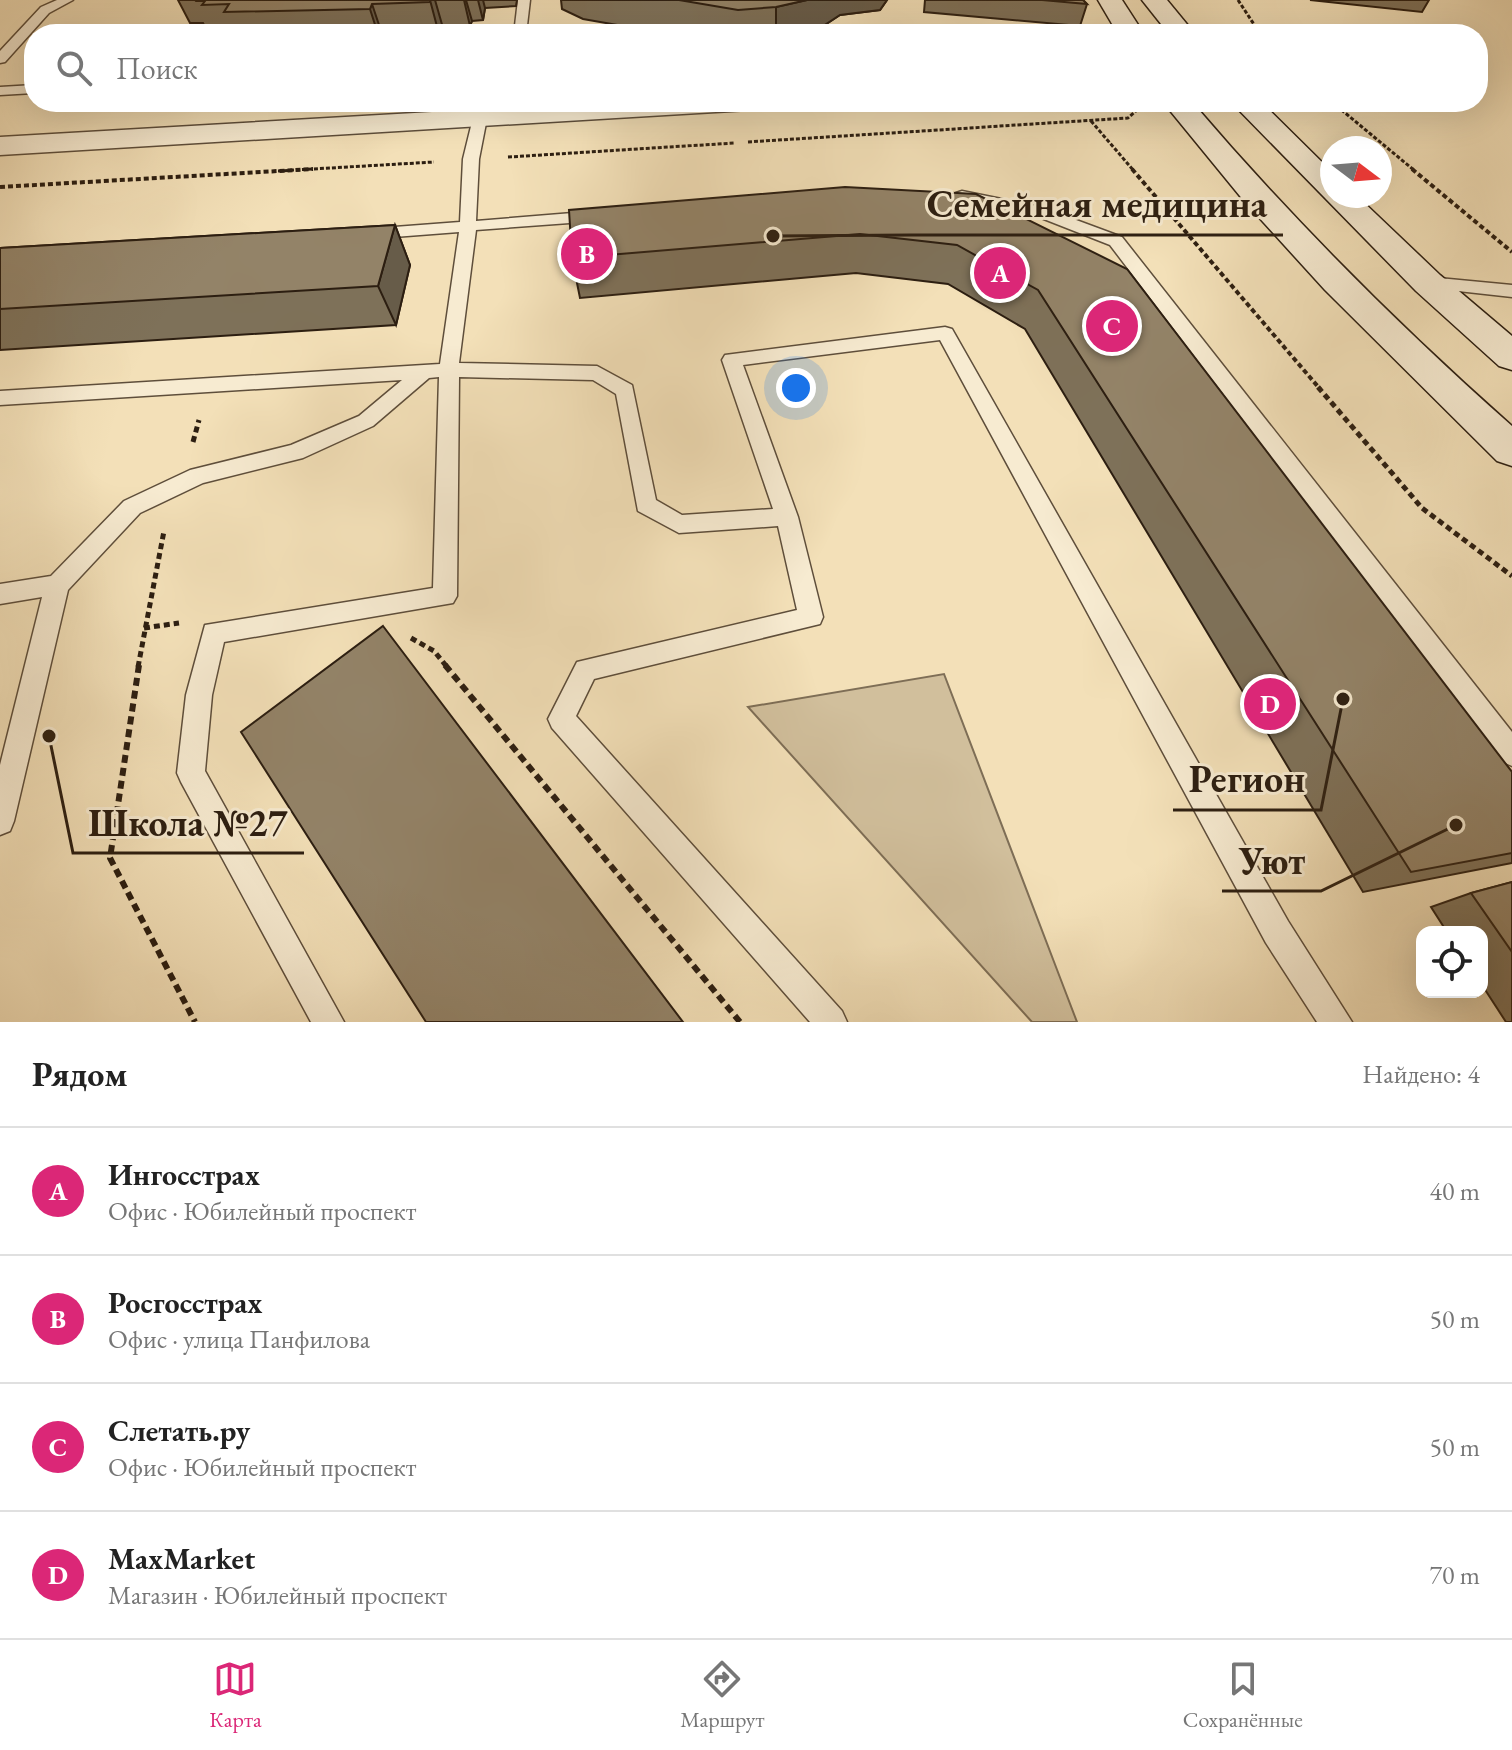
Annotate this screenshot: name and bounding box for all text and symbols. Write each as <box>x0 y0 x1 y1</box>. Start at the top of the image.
search box <box>24 24 1488 112</box>
icon: search <box>52 46 96 90</box>
text: Поиск <box>116 49 198 88</box>
north arrow <box>1320 136 1392 208</box>
callout: Семейная медицина <box>911 173 1283 235</box>
text: Семейная медицина <box>927 179 1268 228</box>
pin: B <box>561 224 613 284</box>
pin: A <box>974 243 1026 303</box>
pin: C <box>1086 296 1138 356</box>
your location <box>776 368 816 408</box>
pin: D <box>1244 674 1296 734</box>
callout: Регион <box>1173 748 1321 810</box>
text: Регион <box>1189 754 1305 803</box>
callout: Школа №27 <box>73 791 304 853</box>
text: Школа №27 <box>88 798 289 847</box>
callout: Уют <box>1222 829 1321 891</box>
text: Уют <box>1238 836 1305 885</box>
map controls <box>1416 926 1488 998</box>
button: locate <box>1416 926 1488 998</box>
text: Рядом <box>32 1052 127 1096</box>
text: Найдено: 4 <box>1362 1057 1480 1091</box>
text: Ингосстрах <box>108 1155 260 1194</box>
text: A <box>49 1174 67 1208</box>
text: 40 m <box>1430 1174 1480 1208</box>
text: Офис · Юбилейный проспект <box>108 1194 416 1228</box>
text: Росгосстрах <box>108 1283 262 1322</box>
text: B <box>50 1302 66 1336</box>
text: 50 m <box>1430 1302 1480 1336</box>
text: Офис · улица Панфилова <box>108 1322 370 1356</box>
text: Слетать.ру <box>108 1411 250 1450</box>
text: C <box>49 1430 67 1464</box>
text: 50 m <box>1430 1430 1480 1464</box>
text: Офис · Юбилейный проспект <box>108 1450 416 1484</box>
text: MaxMarket <box>108 1539 255 1578</box>
text: D <box>48 1558 68 1592</box>
text: 70 m <box>1430 1558 1480 1592</box>
text: Магазин · Юбилейный проспект <box>108 1578 447 1612</box>
tab: Карта <box>209 1657 262 1734</box>
tab: Маршрут <box>680 1657 764 1734</box>
tab: Сохранённые <box>1183 1657 1303 1734</box>

